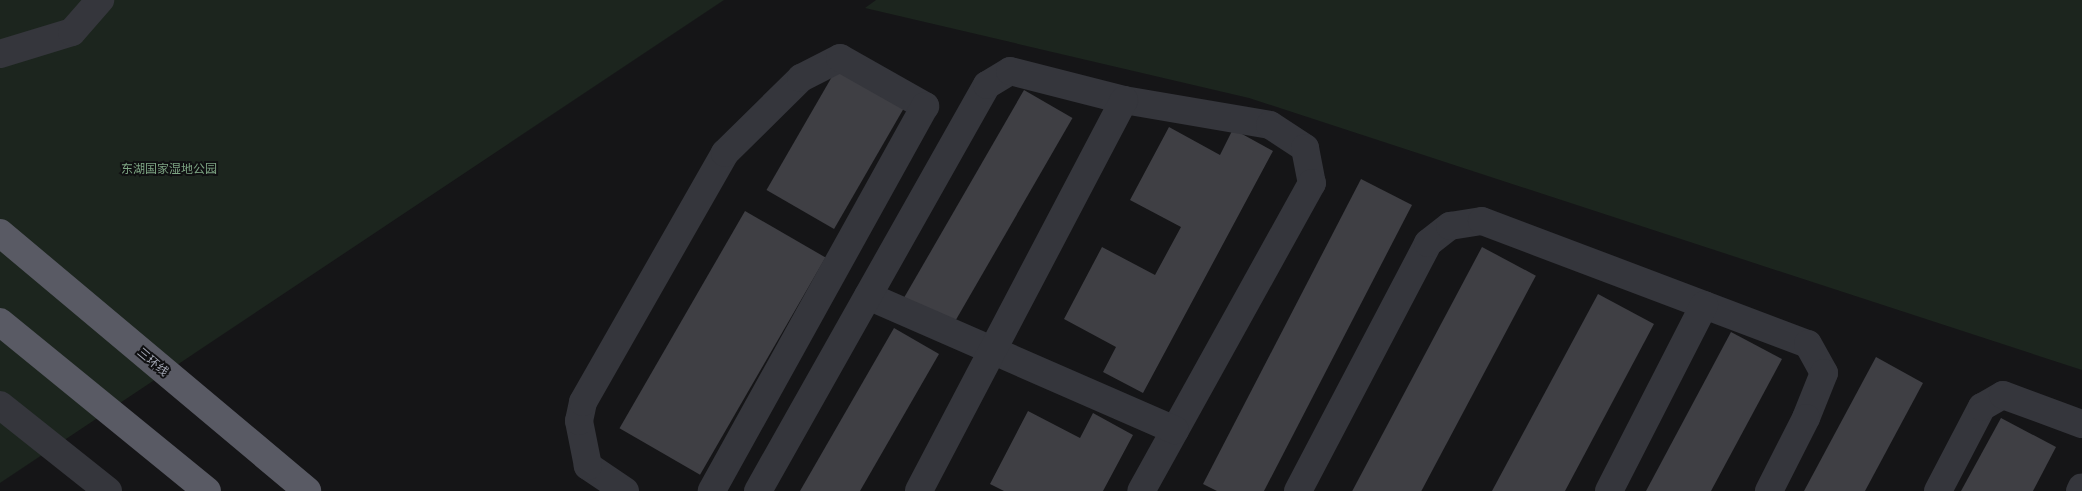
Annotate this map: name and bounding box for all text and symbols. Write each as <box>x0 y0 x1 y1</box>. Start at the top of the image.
park label: 东湖国家湿地公园 <box>121 162 217 176</box>
street label: 三环线 <box>135 345 171 379</box>

